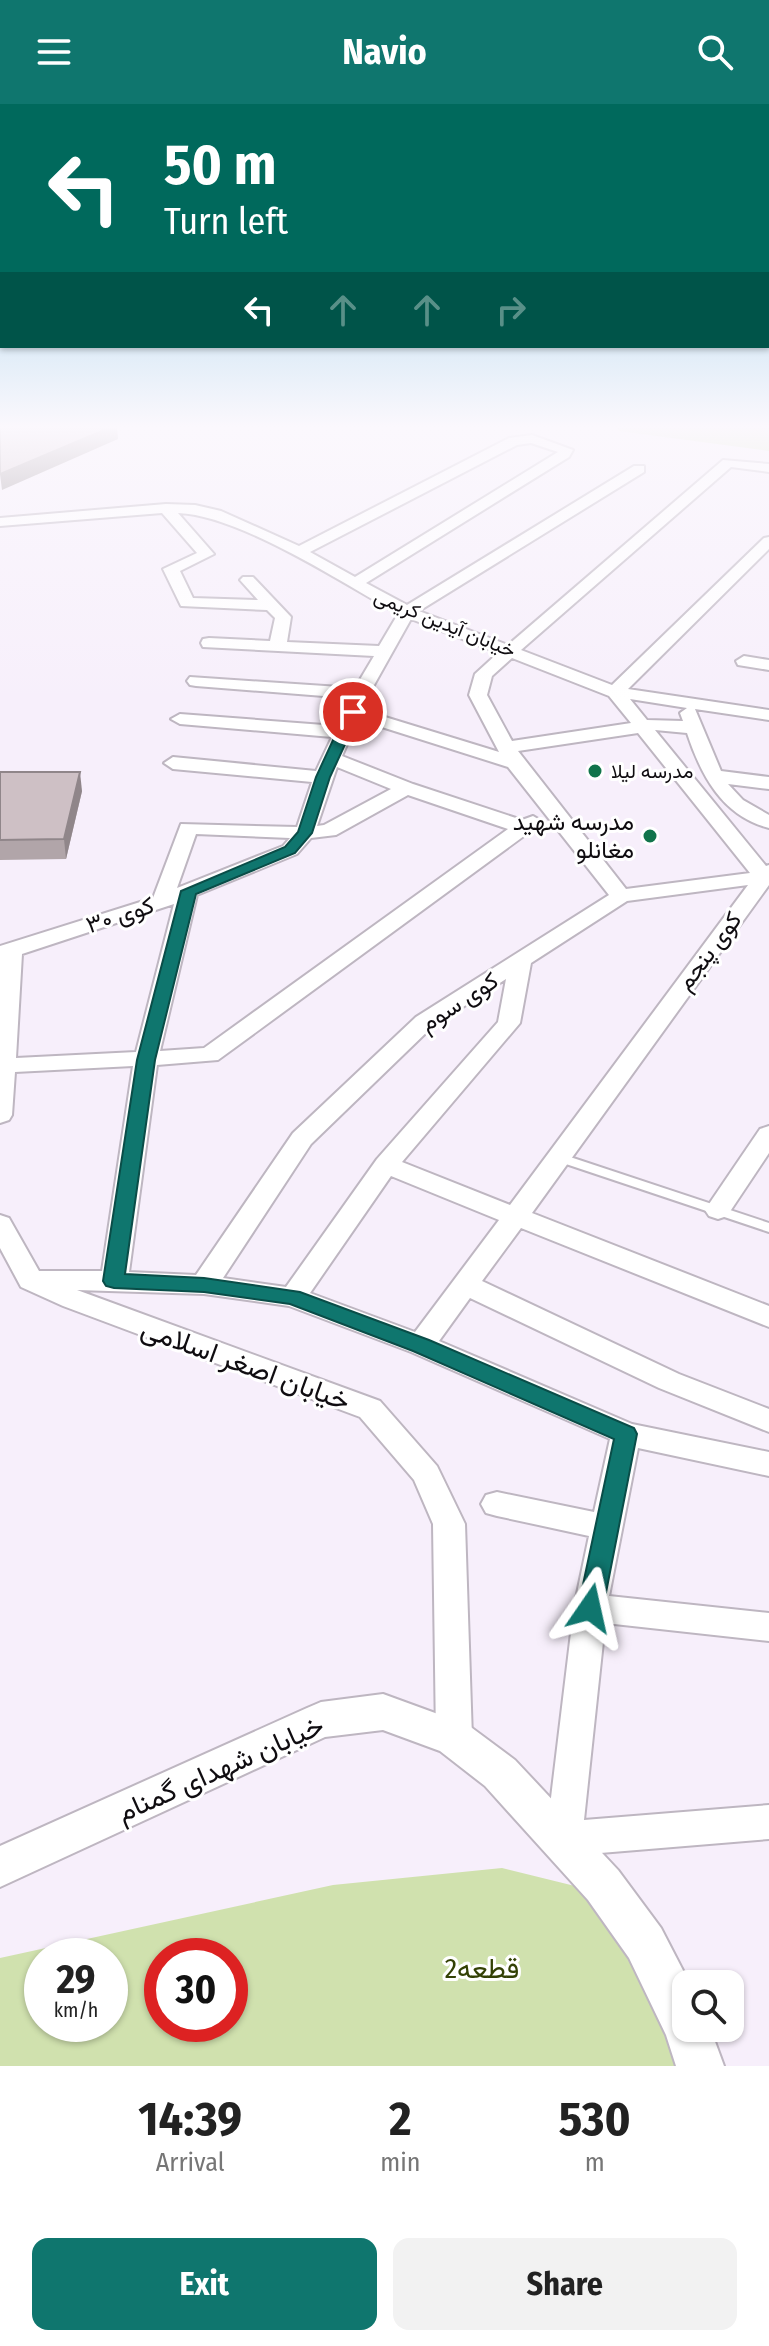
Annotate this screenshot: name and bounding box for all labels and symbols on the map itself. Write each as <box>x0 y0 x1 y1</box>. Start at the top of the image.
street label: خیابان آیدین کریمی <box>370 584 519 663</box>
pin <box>319 678 387 746</box>
place label: مدرسه لیلا <box>611 759 694 784</box>
marker: مدرسه لیلا <box>586 762 604 780</box>
place label: مدرسه شهید مغانلو <box>513 808 634 865</box>
marker: مدرسه شهید مغانلو <box>641 827 659 845</box>
street label: کوی ۳۰ <box>82 891 158 940</box>
street label: کوی پنجم <box>670 906 749 997</box>
street label: کوی سوم <box>415 966 505 1039</box>
street label: خیابان اصغر اسلامی <box>137 1311 355 1419</box>
position arrow <box>548 1566 632 1650</box>
street label: خیابان شهدای گمنام <box>112 1708 330 1831</box>
speed limit sign: 30 <box>144 1938 248 2042</box>
park label: قطعه2 <box>445 1952 519 1985</box>

